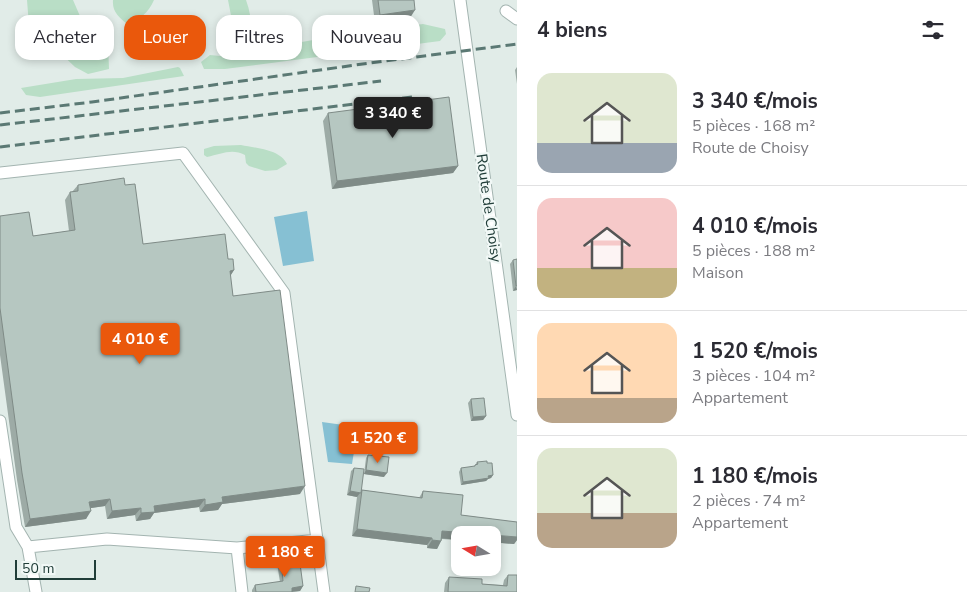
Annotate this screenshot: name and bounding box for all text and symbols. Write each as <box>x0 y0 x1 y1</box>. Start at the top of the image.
chip: Acheter <box>15 15 114 60</box>
chip: Louer <box>124 15 206 60</box>
chip: Filtres <box>216 15 302 60</box>
chip: Nouveau <box>312 15 420 60</box>
text: 4 biens <box>537 16 607 44</box>
icon: filters <box>919 16 947 44</box>
text: 3 340 €/mois <box>692 87 818 115</box>
icon: home <box>577 93 637 153</box>
pin: 3 340 € <box>347 96 439 139</box>
text: 3 340 € <box>365 102 421 124</box>
text: 5 pièces · 168 m² <box>692 115 815 137</box>
text: Route de Choisy <box>692 137 809 159</box>
street label: Route de Choisy <box>471 152 507 264</box>
text: 4 010 €/mois <box>692 212 818 240</box>
icon: home <box>577 218 637 278</box>
text: 5 pièces · 188 m² <box>692 240 815 262</box>
text: Maison <box>692 262 744 284</box>
pin: 4 010 € <box>94 322 186 365</box>
text: 4 010 € <box>112 328 168 350</box>
text: 1 520 €/mois <box>692 337 818 365</box>
icon: home <box>577 343 637 403</box>
text: 3 pièces · 104 m² <box>692 365 815 387</box>
text: Appartement <box>692 387 788 409</box>
pin: 1 520 € <box>332 422 424 464</box>
text: 1 520 € <box>350 427 406 449</box>
text: 1 180 €/mois <box>692 462 818 490</box>
icon: home <box>577 468 637 528</box>
text: 2 pièces · 74 m² <box>692 490 806 512</box>
text: Appartement <box>692 512 788 534</box>
north arrow <box>451 526 501 576</box>
map controls <box>451 526 501 576</box>
pin: 1 180 € <box>239 536 331 578</box>
text: 1 180 € <box>257 541 313 563</box>
scale bar <box>15 557 96 580</box>
text: 50 m <box>22 559 54 578</box>

